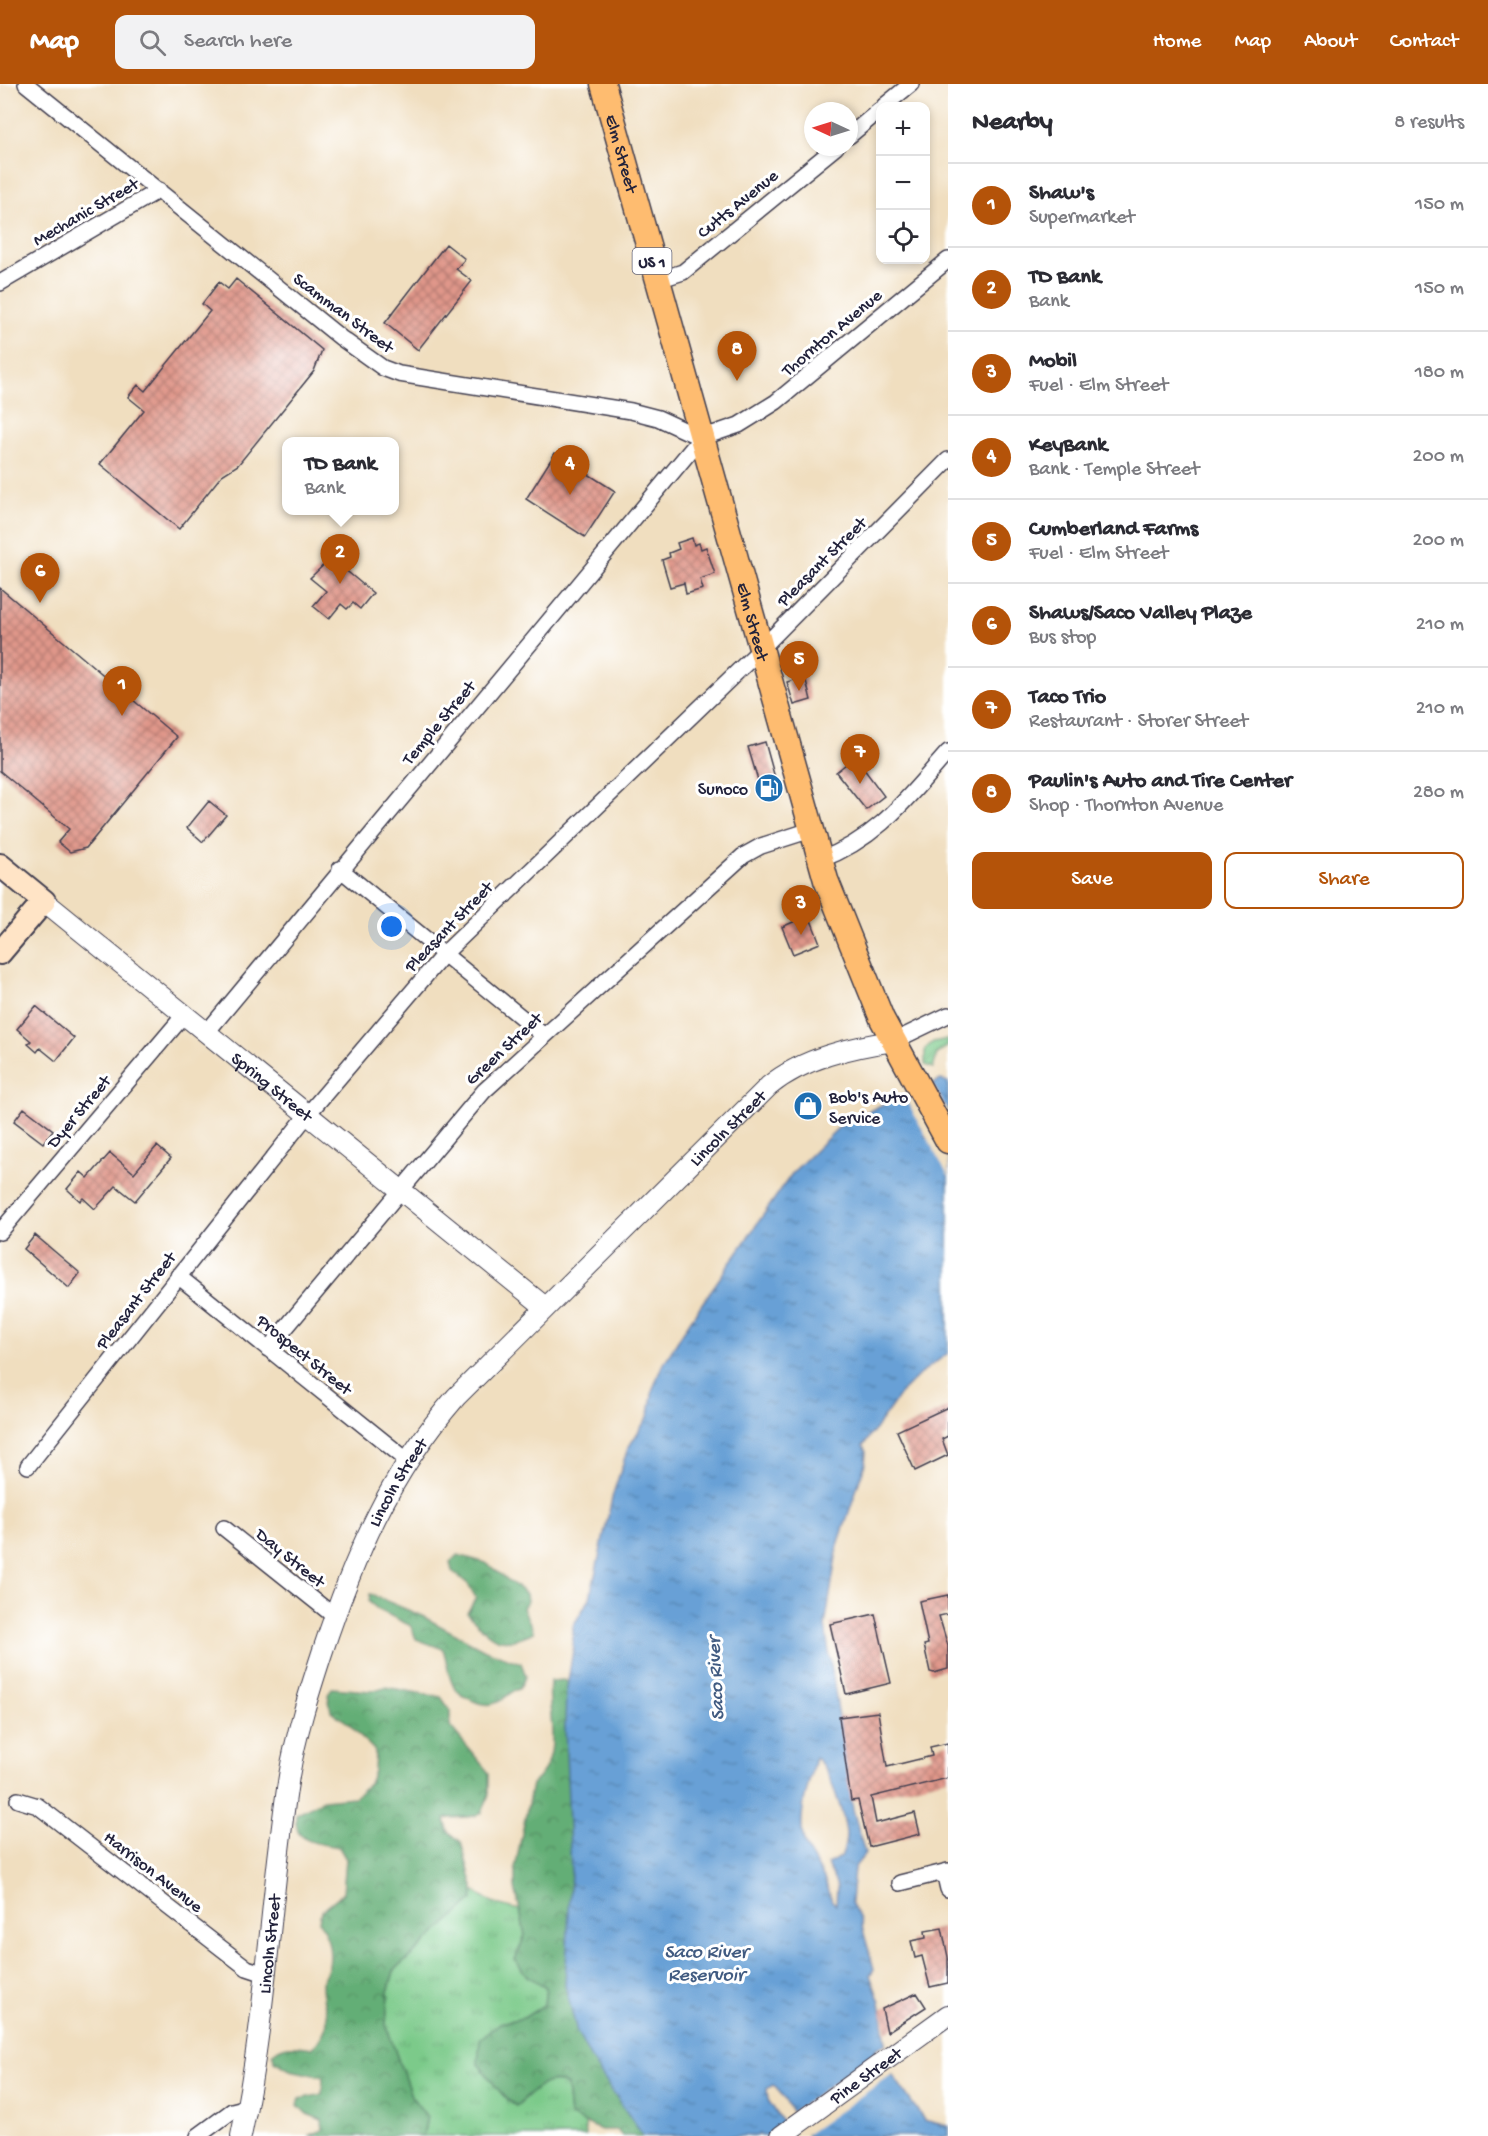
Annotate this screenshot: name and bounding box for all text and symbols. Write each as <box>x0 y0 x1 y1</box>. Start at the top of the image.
search box <box>115 15 535 69</box>
text: Map <box>30 26 79 59</box>
icon: search <box>136 26 169 59</box>
text: Search here <box>184 29 292 55</box>
text: Home <box>1153 30 1201 55</box>
text: Map <box>1234 30 1271 55</box>
text: About <box>1304 30 1357 55</box>
text: Contact <box>1390 30 1458 55</box>
north arrow <box>804 102 858 156</box>
map controls <box>876 102 930 264</box>
button: + <box>876 102 930 156</box>
text: Nearby <box>972 108 1053 139</box>
text: 8 results <box>1394 112 1464 135</box>
street label: Elm Street <box>599 113 641 197</box>
button: − <box>876 156 930 210</box>
street label: Cutts Avenue <box>694 166 784 244</box>
street label: Mechanic Street <box>30 174 144 252</box>
text: Shaw's <box>1029 181 1094 207</box>
text: 1 <box>987 194 996 217</box>
text: 150 m <box>1415 194 1464 217</box>
text: Supermarket <box>1029 207 1135 230</box>
button: locate <box>876 210 930 264</box>
road number: US 1 <box>632 248 672 274</box>
text: TD Bank <box>1029 265 1101 291</box>
street label: Scamman Street <box>288 269 398 360</box>
text: 2 <box>987 278 996 301</box>
text: 150 m <box>1415 278 1464 301</box>
street label: Thornton Avenue <box>777 285 888 383</box>
text: Bank <box>1029 291 1069 314</box>
pin: 8 <box>718 332 756 381</box>
text: Mobil <box>1029 349 1077 375</box>
text: 3 <box>986 362 997 385</box>
text: 180 m <box>1415 362 1464 385</box>
text: Fuel · Elm Street <box>1029 375 1168 398</box>
text: KeyBank <box>1029 433 1107 459</box>
popup <box>282 437 399 515</box>
pin: 4 <box>550 446 590 495</box>
text: 4 <box>987 446 996 469</box>
text: 200 m <box>1413 446 1464 469</box>
text: TD Bank <box>305 452 376 478</box>
text: Bank · Temple Street <box>1029 459 1199 482</box>
text: Bank <box>305 478 344 501</box>
street label: Pleasant Street <box>773 512 873 613</box>
text: Cumberland Farms <box>1029 517 1198 543</box>
text: 5 <box>986 530 997 553</box>
text: 200 m <box>1413 530 1464 553</box>
pin: 2 <box>320 534 360 584</box>
text: Fuel · Elm Street <box>1029 543 1168 566</box>
pin: 6 <box>20 554 60 603</box>
street label: Elm Street <box>730 581 773 665</box>
text: Shaws/Saco Valley Plaze <box>1029 601 1252 627</box>
text: 6 <box>986 614 997 637</box>
text: 210 m <box>1416 614 1464 637</box>
text: Bus stop <box>1029 627 1096 650</box>
pin: 5 <box>780 642 818 691</box>
pin: 1 <box>102 666 142 716</box>
street label: Temple Street <box>398 676 482 771</box>
text: Taco Trio <box>1029 685 1106 711</box>
text: 7 <box>986 698 997 721</box>
text: 210 m <box>1416 698 1464 721</box>
text: Restaurant · Storer Street <box>1029 711 1248 734</box>
pin: 7 <box>840 734 880 784</box>
text: Paulin's Auto and Tire Center <box>1029 769 1292 795</box>
fuel station icon: Sunoco <box>753 772 785 804</box>
place label: Sunoco <box>698 780 748 801</box>
text: 8 <box>986 782 997 805</box>
text: 280 m <box>1413 782 1464 805</box>
text: Shop · Thornton Avenue <box>1029 795 1223 818</box>
button: Save <box>972 852 1212 909</box>
button: Share <box>1224 852 1464 909</box>
street label: Pleasant Street <box>401 877 499 978</box>
pin: 3 <box>782 886 820 935</box>
your location <box>377 912 406 941</box>
street label: Green Street <box>462 1008 549 1091</box>
street label: Spring Street <box>226 1049 317 1128</box>
street label: Dyer Street <box>43 1071 117 1154</box>
street label: Lincoln Street <box>686 1086 773 1172</box>
place label: Bob's Auto Service <box>828 1088 908 1130</box>
shop icon: Bob's Auto Service <box>792 1090 824 1122</box>
street label: Pleasant Street <box>92 1247 183 1355</box>
street label: Prospect Street <box>251 1311 356 1402</box>
street label: Lincoln Street <box>365 1434 434 1531</box>
street label: Day Street <box>250 1524 330 1594</box>
water label: Saco River <box>704 1633 731 1721</box>
street label: Harrison Avenue <box>99 1828 207 1919</box>
street label: Lincoln Street <box>256 1892 287 1995</box>
water label: Saco River Reservoir <box>664 1942 752 1988</box>
street label: Pine Street <box>826 2043 908 2111</box>

